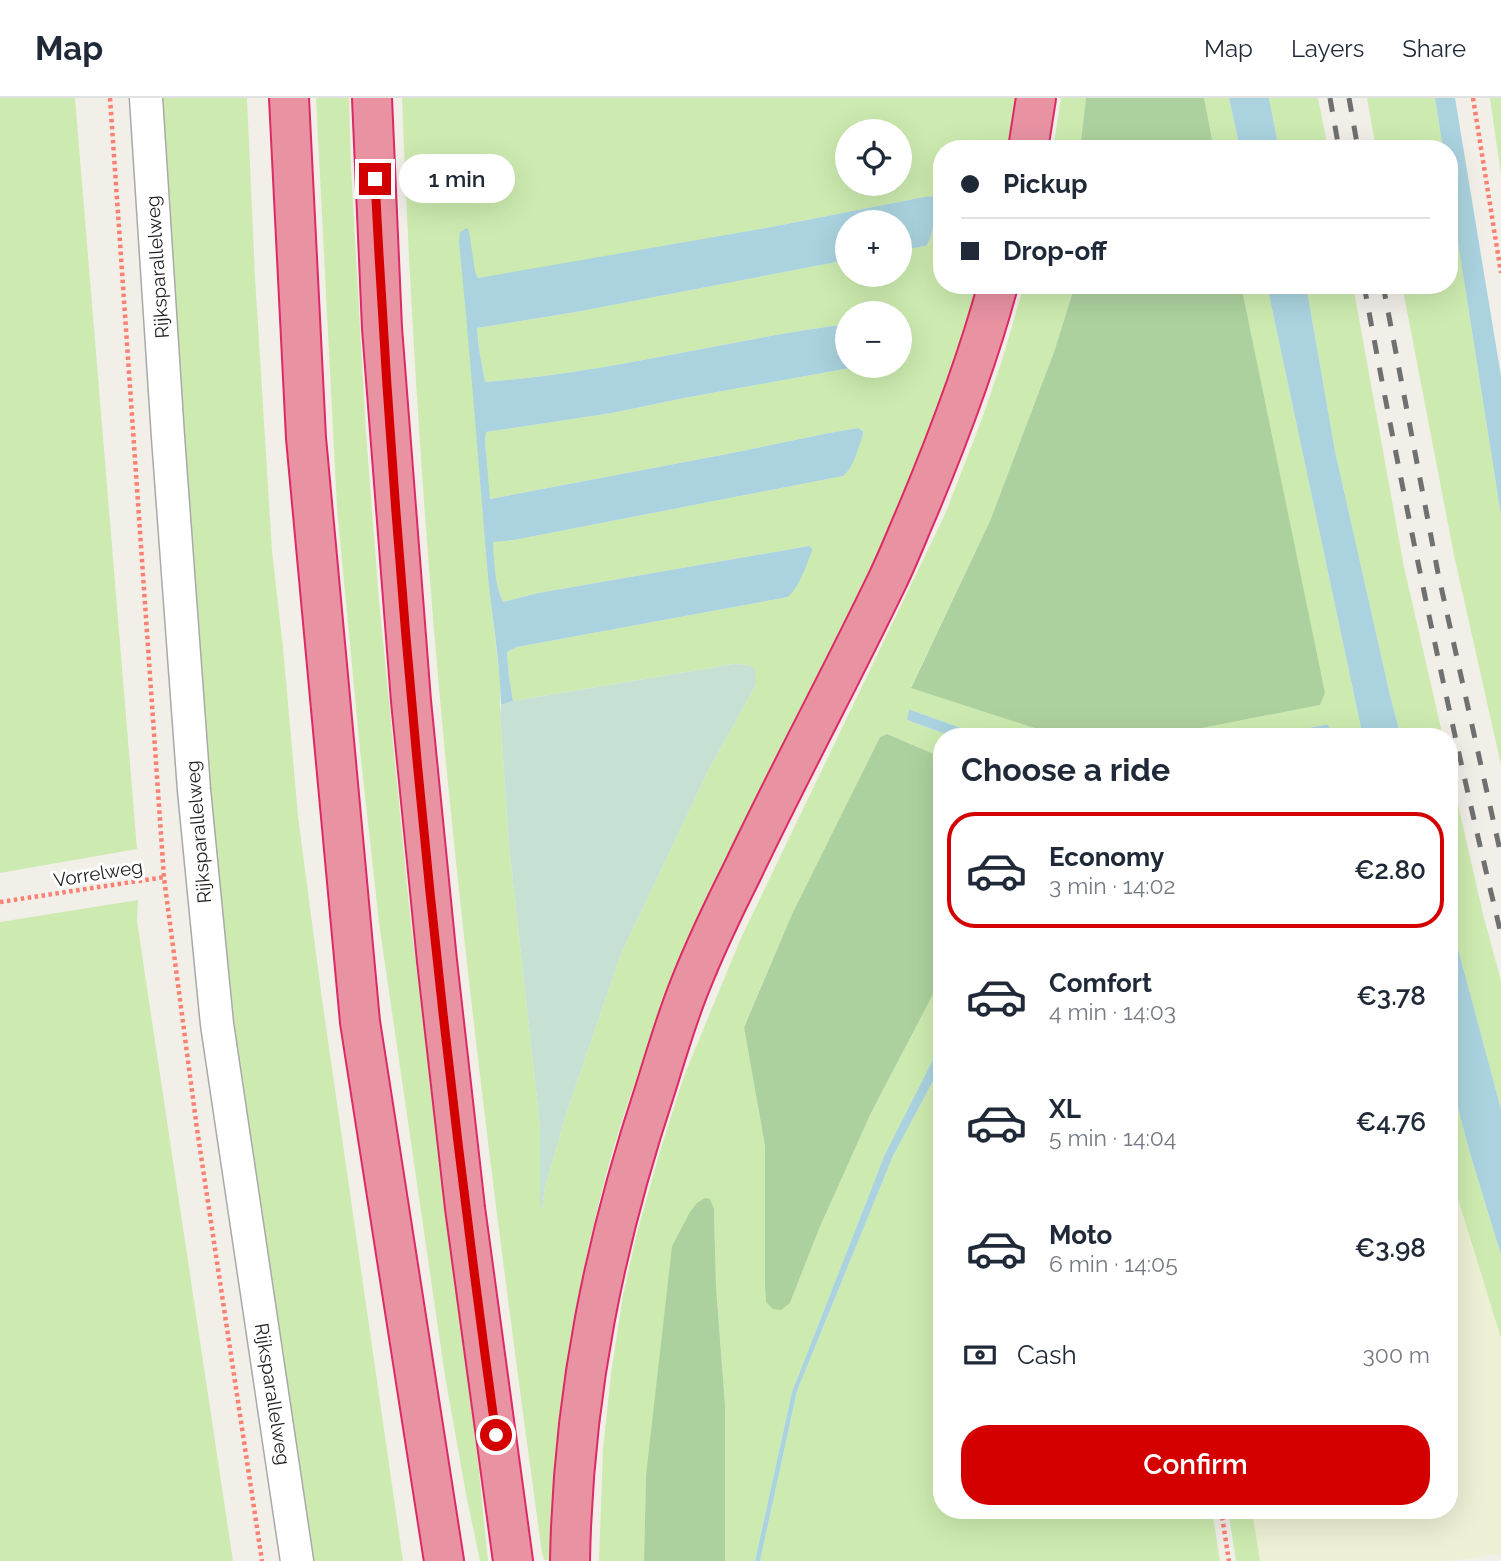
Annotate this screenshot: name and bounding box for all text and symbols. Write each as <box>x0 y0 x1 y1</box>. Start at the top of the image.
text: Map <box>35 29 103 68</box>
text: Map <box>1204 34 1253 63</box>
text: Layers <box>1291 34 1364 63</box>
text: Share <box>1402 34 1466 63</box>
map controls <box>835 119 912 378</box>
button: locate <box>835 119 912 196</box>
callout: 1 min <box>400 154 515 204</box>
route end <box>359 163 391 195</box>
text: 1 min <box>428 165 486 192</box>
text: Pickup <box>1003 169 1088 199</box>
street label: Rijksparallelweg <box>141 195 173 339</box>
button: + <box>835 210 912 287</box>
text: Drop-off <box>1003 236 1107 266</box>
button: − <box>835 301 912 378</box>
text: Choose a ride <box>961 751 1170 788</box>
street label: Rijksparallelweg <box>181 760 215 904</box>
icon: car <box>965 839 1028 902</box>
text: Economy <box>1049 842 1164 872</box>
street label: Vorrelweg <box>52 855 144 891</box>
text: €2.80 <box>1354 855 1426 885</box>
text: 3 min · 14:02 <box>1049 872 1176 899</box>
icon: car <box>965 965 1028 1028</box>
text: Comfort <box>1049 968 1152 998</box>
text: €3.78 <box>1356 981 1426 1011</box>
text: 4 min · 14:03 <box>1049 998 1176 1025</box>
icon: car <box>965 1091 1028 1154</box>
text: XL <box>1049 1094 1081 1124</box>
text: €4.76 <box>1356 1107 1426 1137</box>
text: 5 min · 14:04 <box>1049 1124 1176 1151</box>
icon: car <box>965 1217 1028 1280</box>
text: Moto <box>1049 1220 1112 1250</box>
text: €3.98 <box>1355 1233 1426 1263</box>
text: 6 min · 14:05 <box>1049 1250 1178 1277</box>
street label: Rijksparallelweg <box>251 1321 295 1467</box>
icon: cash <box>961 1336 999 1374</box>
text: Cash <box>1017 1340 1077 1370</box>
text: 300 m <box>1363 1341 1430 1368</box>
route start <box>480 1419 512 1451</box>
button: Confirm <box>961 1425 1430 1505</box>

